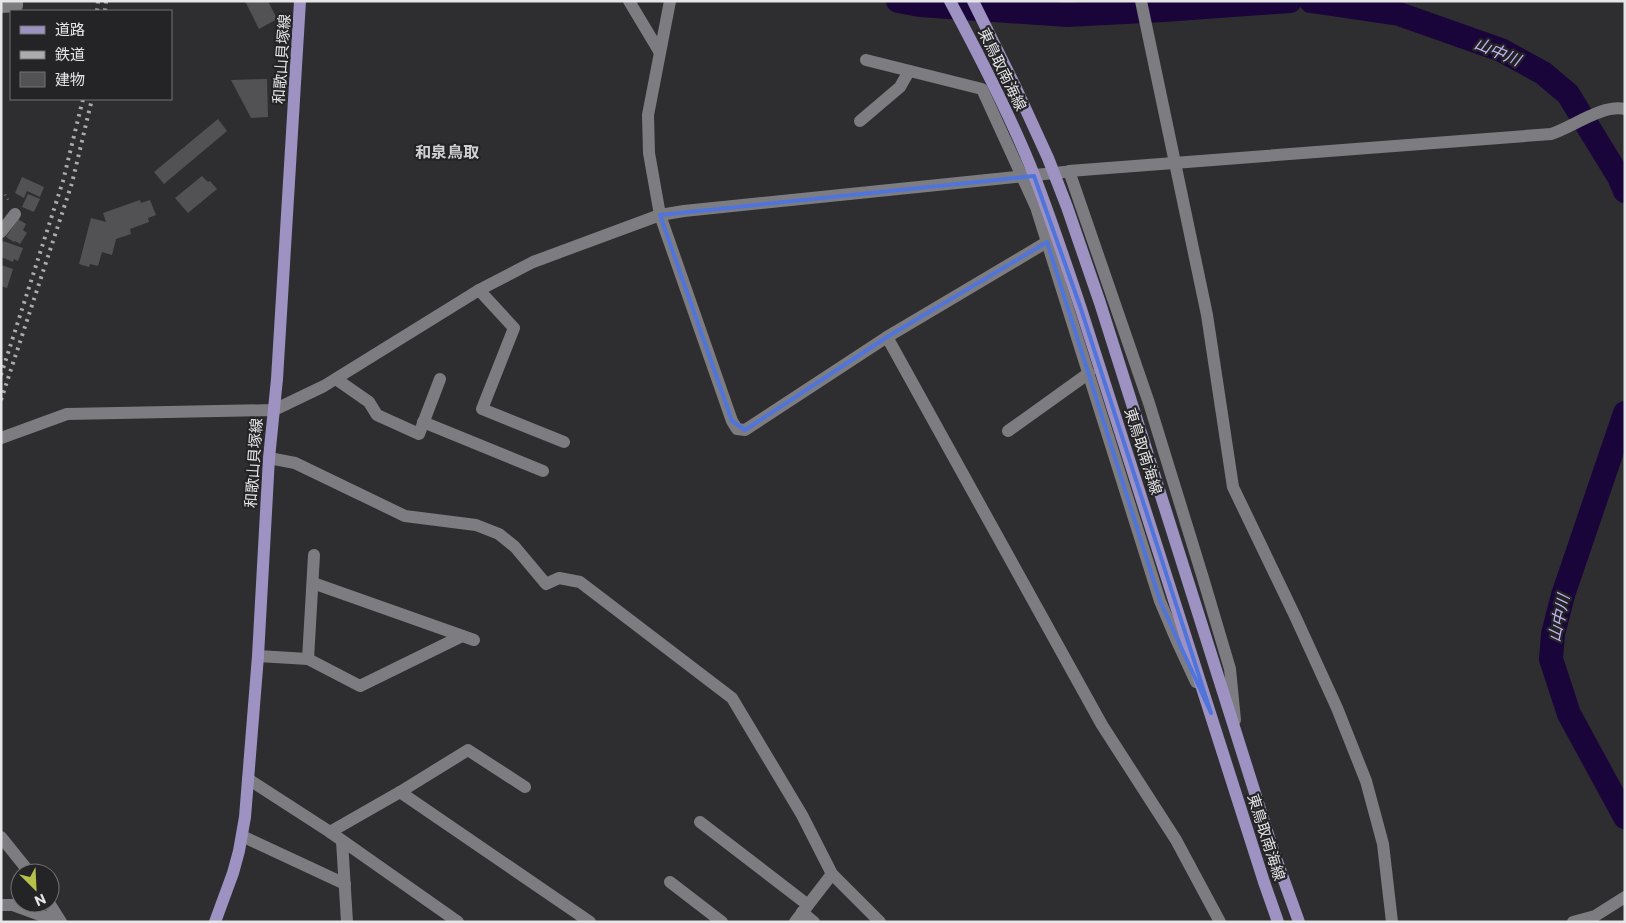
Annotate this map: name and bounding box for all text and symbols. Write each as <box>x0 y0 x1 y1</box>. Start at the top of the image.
legend <box>10 10 172 100</box>
street label: 和歌山貝塚線 <box>269 13 293 105</box>
text: 道路 <box>55 20 85 38</box>
street label: 東鳥取南海線 <box>975 25 1031 113</box>
water label: 山中川 <box>1472 33 1526 70</box>
text: 鉄道 <box>55 45 85 63</box>
text: 建物 <box>55 70 85 88</box>
district label: 和泉鳥取 <box>415 142 479 161</box>
street label: 東鳥取南海線 <box>1122 405 1166 497</box>
street label: 和歌山貝塚線 <box>241 417 265 509</box>
water label: 山中川 <box>1544 591 1573 643</box>
street label: 東鳥取南海線 <box>1245 791 1289 883</box>
north arrow <box>10 863 60 913</box>
text: N <box>32 890 49 910</box>

